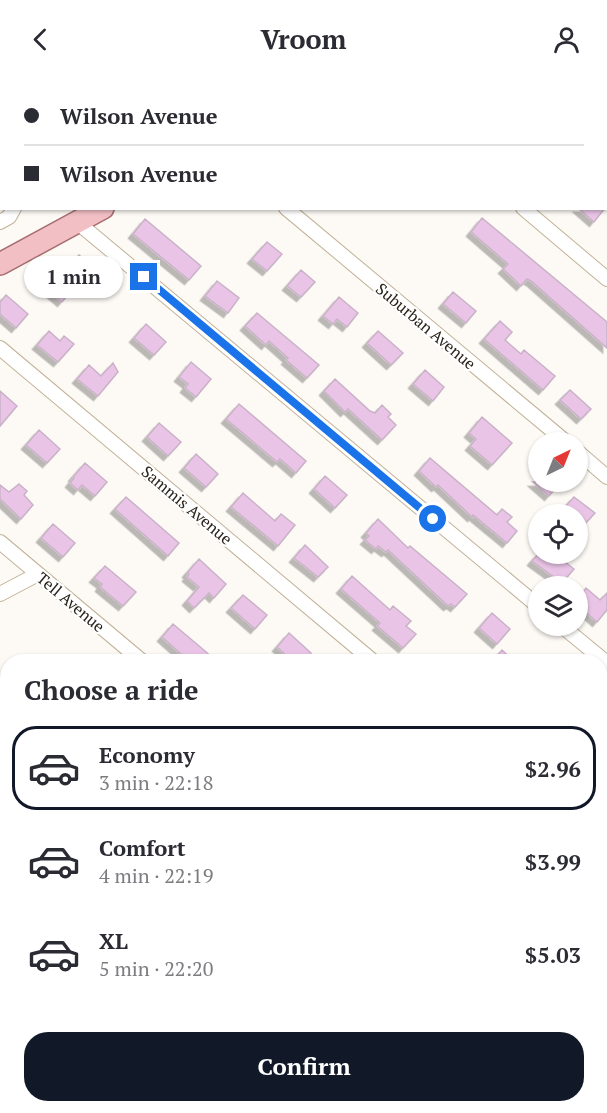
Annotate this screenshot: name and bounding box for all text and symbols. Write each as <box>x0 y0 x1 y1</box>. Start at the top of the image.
text: Vroom <box>260 21 347 57</box>
icon: back <box>24 23 57 56</box>
icon: person <box>550 23 583 56</box>
text: Wilson Avenue <box>60 101 218 130</box>
text: Wilson Avenue <box>60 159 218 188</box>
callout: 1 min <box>24 256 123 298</box>
text: 1 min <box>46 263 101 290</box>
route end <box>130 263 157 290</box>
street label: Suburban Avenue <box>371 278 481 374</box>
north arrow <box>528 432 588 492</box>
map controls <box>528 432 588 636</box>
street label: Sammis Avenue <box>137 461 237 549</box>
button: locate <box>528 504 588 564</box>
route start <box>419 505 446 532</box>
street label: Tell Avenue <box>32 567 110 637</box>
button: layers <box>528 576 588 636</box>
text: Choose a ride <box>24 672 199 708</box>
text: Economy <box>99 740 195 769</box>
icon: car <box>27 741 81 795</box>
text: $2.96 <box>525 754 581 783</box>
text: 3 min · 22:18 <box>99 769 213 796</box>
text: Comfort <box>99 833 185 862</box>
icon: car <box>27 834 81 888</box>
text: $3.99 <box>525 847 581 876</box>
text: 4 min · 22:19 <box>99 862 213 889</box>
text: XL <box>99 926 128 955</box>
icon: car <box>27 927 81 981</box>
text: $5.03 <box>525 940 581 969</box>
text: 5 min · 22:20 <box>99 955 213 982</box>
button: Confirm <box>24 1032 584 1101</box>

